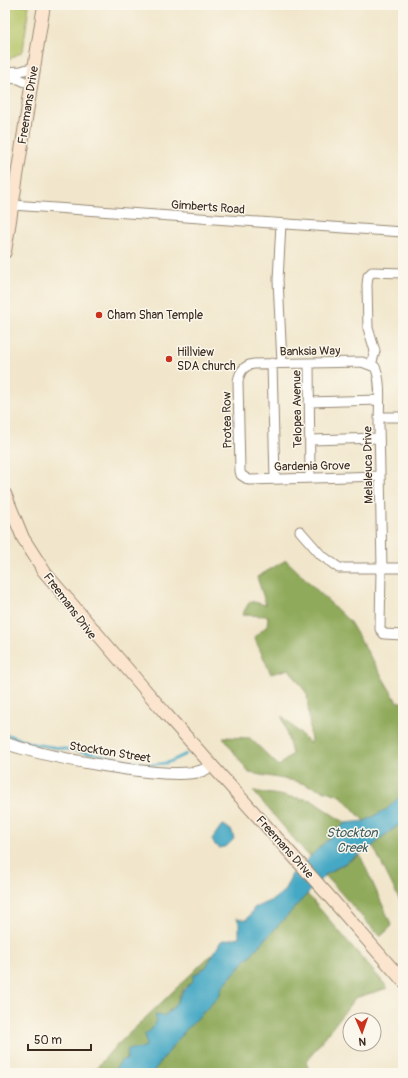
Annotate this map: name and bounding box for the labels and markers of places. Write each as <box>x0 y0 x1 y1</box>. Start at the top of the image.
place label: Cham Shan Temple <box>107 308 203 323</box>
marker: Cham Shan Temple <box>94 310 104 320</box>
place label: Hillview SDA church <box>177 345 236 374</box>
marker: Hillview SDA church <box>164 354 174 364</box>

